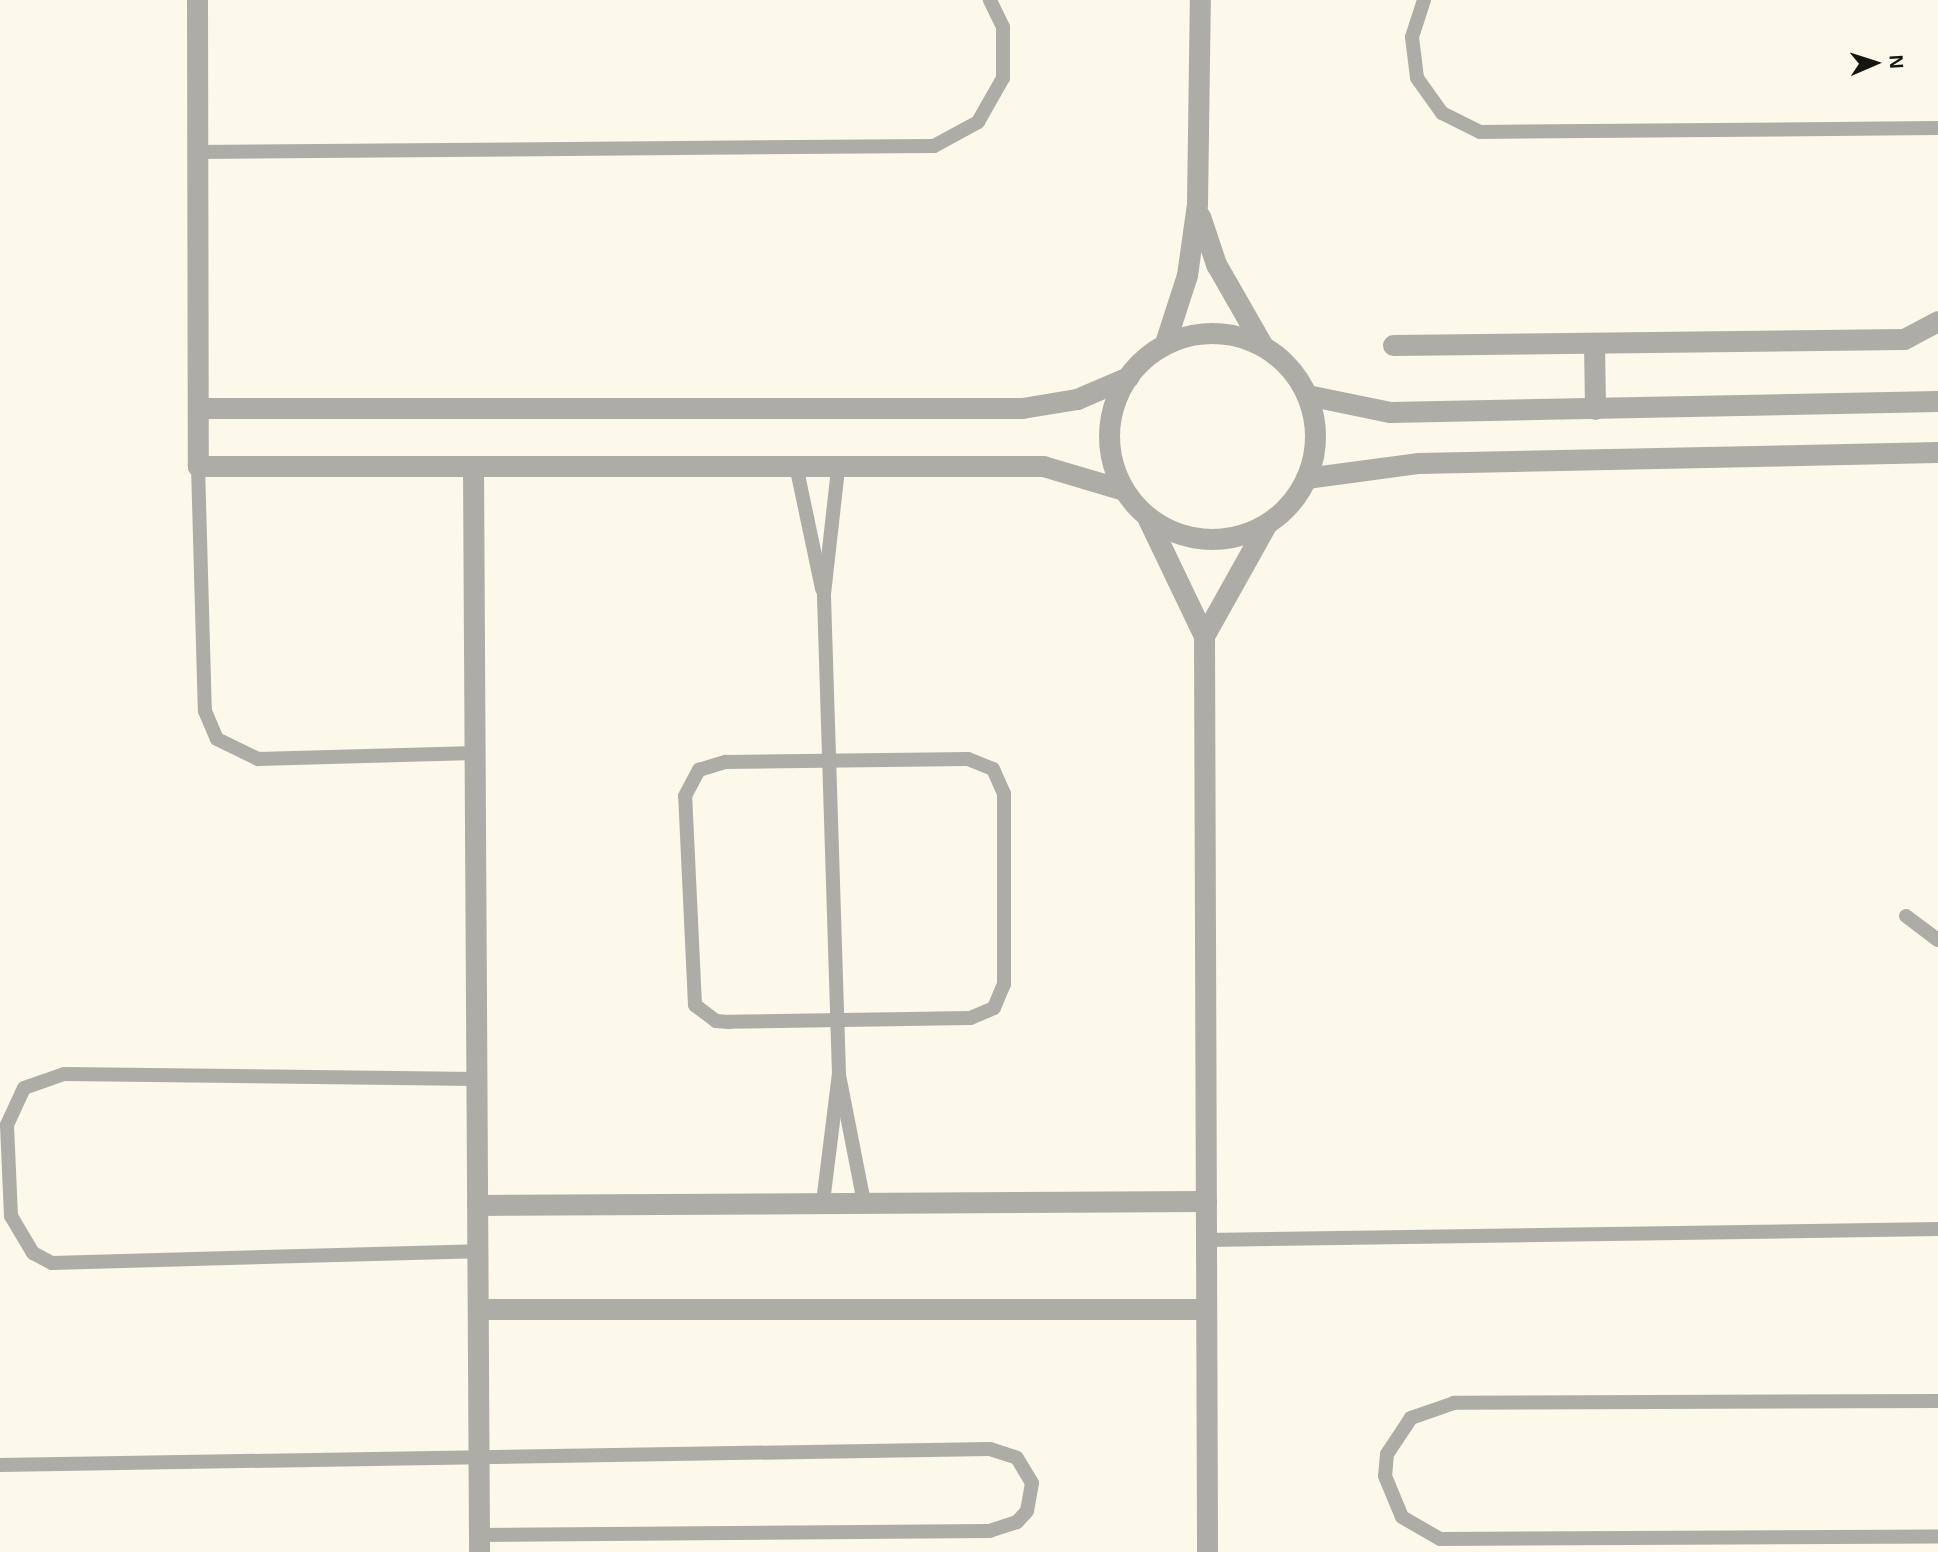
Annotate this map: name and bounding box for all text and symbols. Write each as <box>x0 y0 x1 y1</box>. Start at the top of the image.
north arrow <box>1840 28 1910 98</box>
text: N <box>1886 54 1907 69</box>

